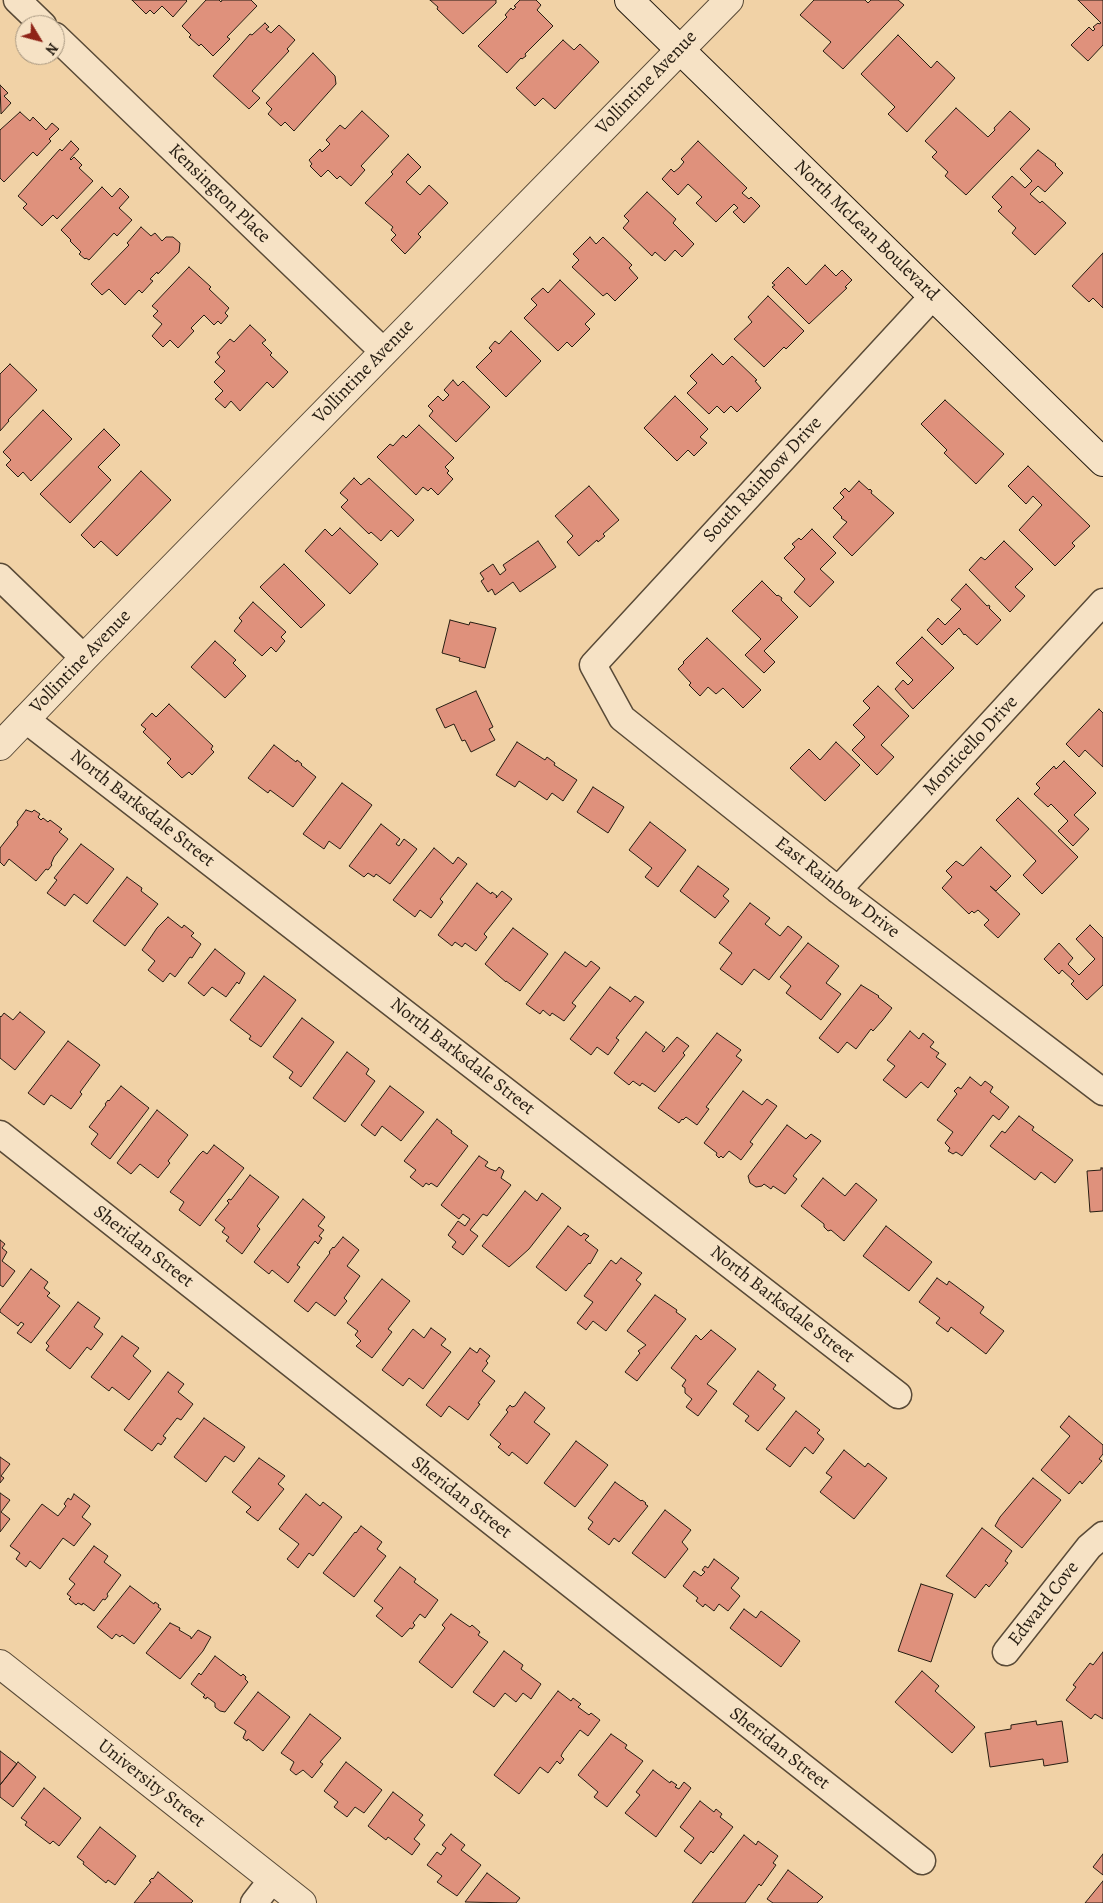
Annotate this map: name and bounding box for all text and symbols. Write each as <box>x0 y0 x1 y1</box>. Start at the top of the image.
north arrow <box>15 15 65 65</box>
street label: Vollintine Avenue <box>592 26 702 140</box>
text: N <box>41 39 62 59</box>
street label: Kensington Place <box>163 139 275 249</box>
street label: North McLean Boulevard <box>789 156 943 306</box>
street label: Vollintine Avenue <box>309 315 419 429</box>
street label: South Rainbow Drive <box>699 412 827 548</box>
street label: Vollintine Avenue <box>26 605 136 719</box>
street label: Monticello Drive <box>919 691 1023 801</box>
street label: North Barksdale Street <box>65 745 219 873</box>
street label: East Rainbow Drive <box>770 832 904 944</box>
street label: North Barksdale Street <box>385 993 539 1121</box>
street label: Sheridan Street <box>88 1201 198 1293</box>
street label: North Barksdale Street <box>705 1241 859 1369</box>
street label: Sheridan Street <box>406 1452 516 1544</box>
street label: Edward Cove <box>1004 1557 1084 1651</box>
street label: Sheridan Street <box>724 1703 834 1795</box>
street label: University Street <box>93 1735 209 1833</box>

